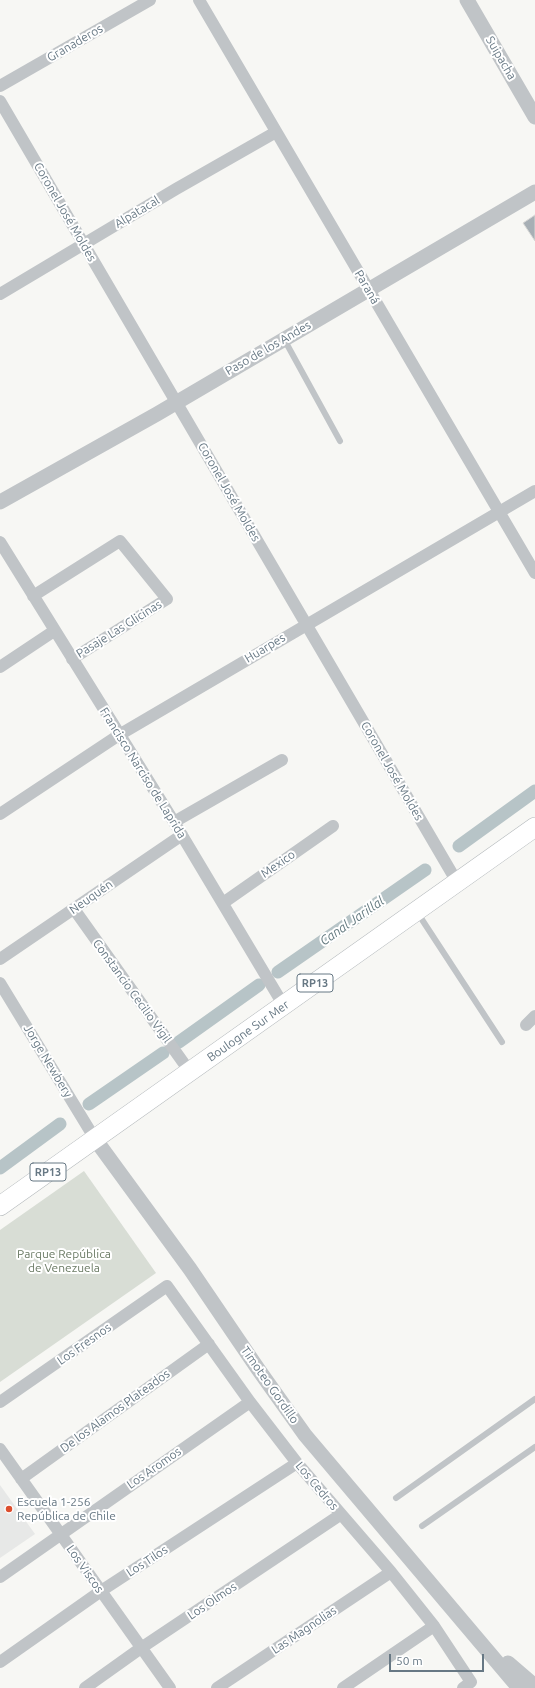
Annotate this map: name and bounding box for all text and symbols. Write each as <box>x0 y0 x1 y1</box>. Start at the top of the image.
street label: Granaderos <box>45 21 105 65</box>
street label: Suipacha <box>483 34 519 82</box>
street label: Coronel José Moldes <box>31 160 99 264</box>
street label: Alpatacal <box>112 193 162 231</box>
street label: Paraná <box>352 267 382 307</box>
street label: Paso de los Andes <box>223 318 313 378</box>
street label: Coronel José Moldes <box>195 440 263 544</box>
street label: Pasaje Las Glicinas <box>74 597 164 661</box>
street label: Huarpes <box>242 630 288 666</box>
street label: Francisco Narciso de Laprida <box>97 705 189 841</box>
street label: Coronel José Moldes <box>358 719 426 823</box>
street label: Mexico <box>258 847 298 881</box>
street label: Neuquén <box>67 877 115 917</box>
water label: Canal Jarillal <box>317 893 387 949</box>
street label: Constancio Cecilio Vigil <box>90 936 174 1046</box>
road number: RP13 <box>297 974 333 992</box>
street label: Boulogne Sur Mer <box>204 997 292 1065</box>
street label: Jorge Newbery <box>21 1022 75 1100</box>
road number: RP13 <box>30 1163 66 1181</box>
park label: Parque República de Venezuela <box>17 1247 111 1275</box>
street label: Los Fresnos <box>54 1320 114 1368</box>
street label: Timoteo Gordillo <box>238 1344 302 1426</box>
street label: De los Alamos Plateados <box>58 1366 172 1456</box>
street label: Los Aromos <box>124 1444 184 1492</box>
street label: Los Cedros <box>293 1459 341 1513</box>
place label: Escuela 1-256 República de Chile <box>17 1495 116 1523</box>
marker: Escuela 1-256 República de Chile <box>4 1504 14 1514</box>
street label: Los Viscos <box>63 1542 107 1596</box>
street label: Los Tilos <box>124 1542 170 1580</box>
street label: Los Olmos <box>185 1579 239 1623</box>
street label: Las Magnolias <box>269 1603 339 1657</box>
scale bar <box>391 1646 486 1672</box>
text: 50 m <box>396 1654 423 1667</box>

